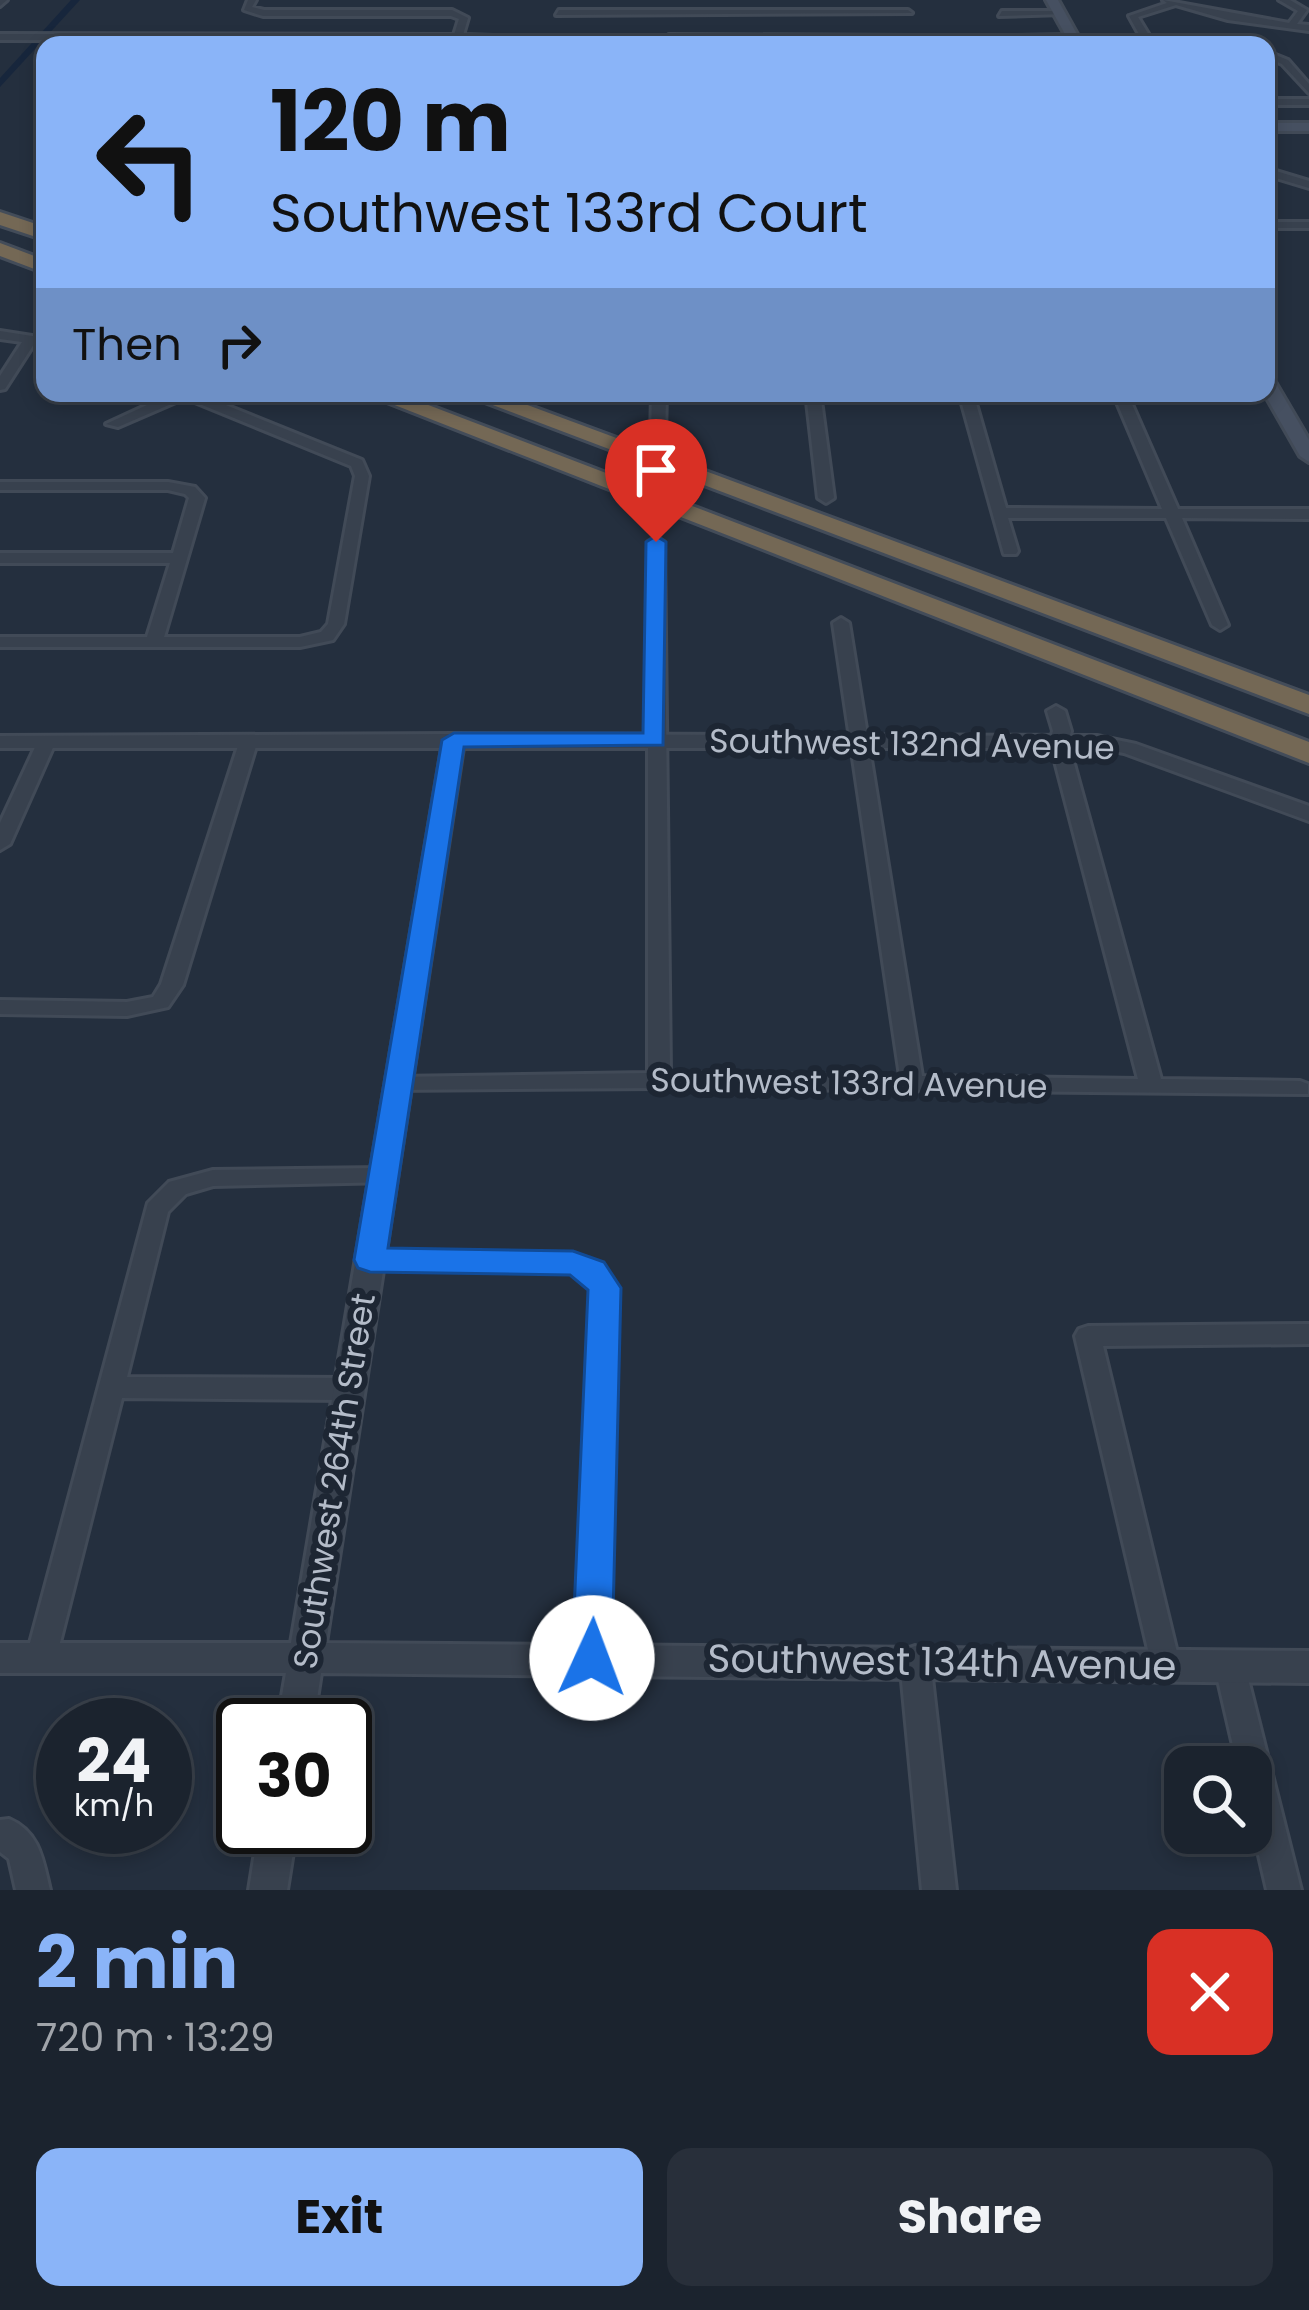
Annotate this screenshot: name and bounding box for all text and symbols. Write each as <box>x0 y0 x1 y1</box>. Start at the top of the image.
text: 120 m <box>270 63 511 180</box>
icon: left <box>72 84 228 240</box>
text: Southwest 133rd Court <box>270 175 868 251</box>
icon: right <box>206 312 272 378</box>
text: Then <box>72 313 182 376</box>
pin <box>605 419 707 542</box>
icon: arrive <box>623 437 689 503</box>
street label: Southwest 132nd Avenue <box>709 717 1115 771</box>
street label: Southwest 133rd Avenue <box>650 1056 1048 1110</box>
street label: Southwest 264th Street <box>281 1290 387 1672</box>
position arrow <box>529 1595 655 1721</box>
street label: Southwest 134th Avenue <box>707 1630 1177 1694</box>
speed limit sign: 30 <box>216 1698 372 1854</box>
text: 24 <box>77 1719 151 1803</box>
map controls <box>1164 1746 1272 1854</box>
button: search <box>1164 1746 1272 1854</box>
text: km/h <box>74 1784 154 1827</box>
text: 2 min <box>36 1912 238 2013</box>
button: close <box>1147 1929 1273 2055</box>
text: 720 m · 13:29 <box>36 2010 275 2065</box>
button: Exit <box>36 2148 643 2286</box>
button: Share <box>667 2148 1273 2286</box>

